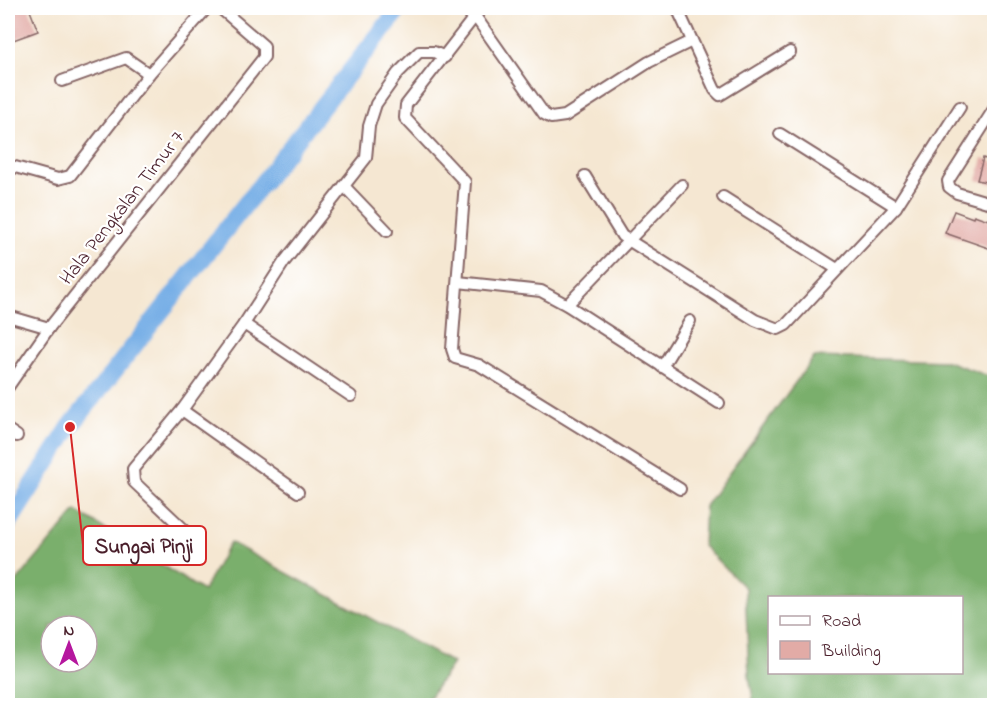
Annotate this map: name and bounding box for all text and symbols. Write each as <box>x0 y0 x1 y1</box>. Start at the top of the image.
street label: Hala Pengkalan Timur 7 <box>53 125 193 293</box>
callout: Sungai Pinji <box>83 526 206 565</box>
text: Sungai Pinji <box>95 533 194 565</box>
legend <box>768 596 963 674</box>
text: Road <box>822 609 861 635</box>
north arrow <box>39 614 99 674</box>
text: N <box>64 619 75 643</box>
text: Building <box>821 639 881 666</box>

